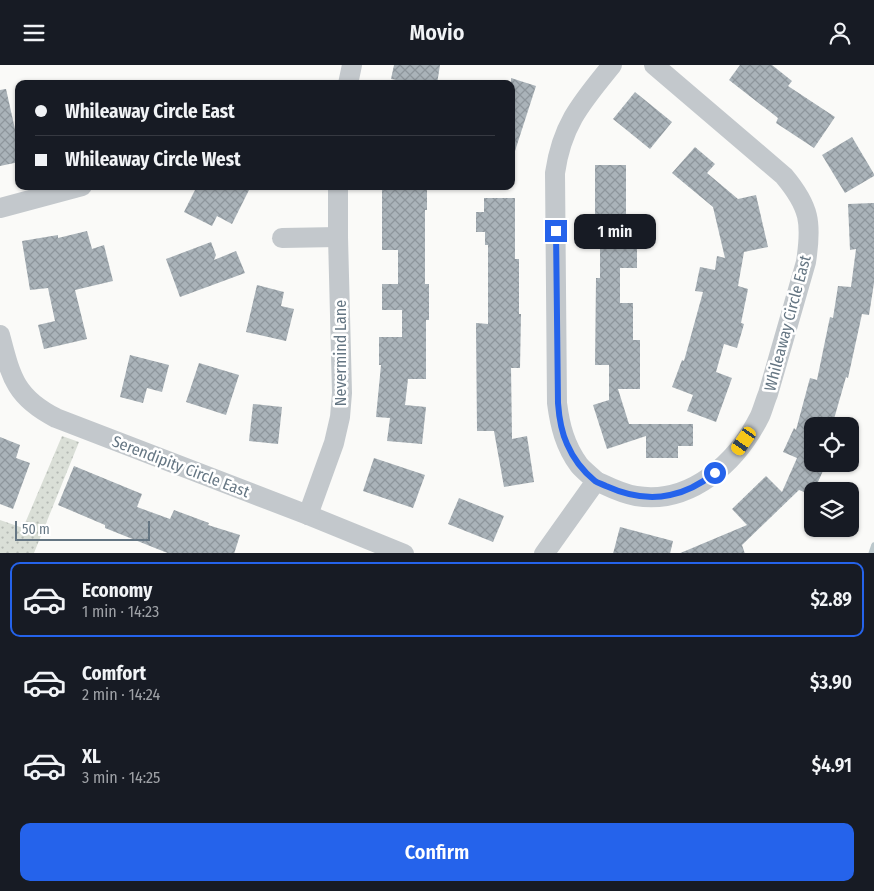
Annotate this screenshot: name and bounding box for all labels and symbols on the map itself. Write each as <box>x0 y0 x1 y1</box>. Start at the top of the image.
callout: 1 min <box>574 213 656 249</box>
route end <box>545 220 567 242</box>
street label: Whileaway Circle East <box>760 252 815 393</box>
street label: Nevermind Lane <box>331 300 350 406</box>
car <box>729 424 758 458</box>
street label: Serendipity Circle East <box>109 432 253 502</box>
route start <box>704 462 726 484</box>
scale bar <box>15 518 150 542</box>

